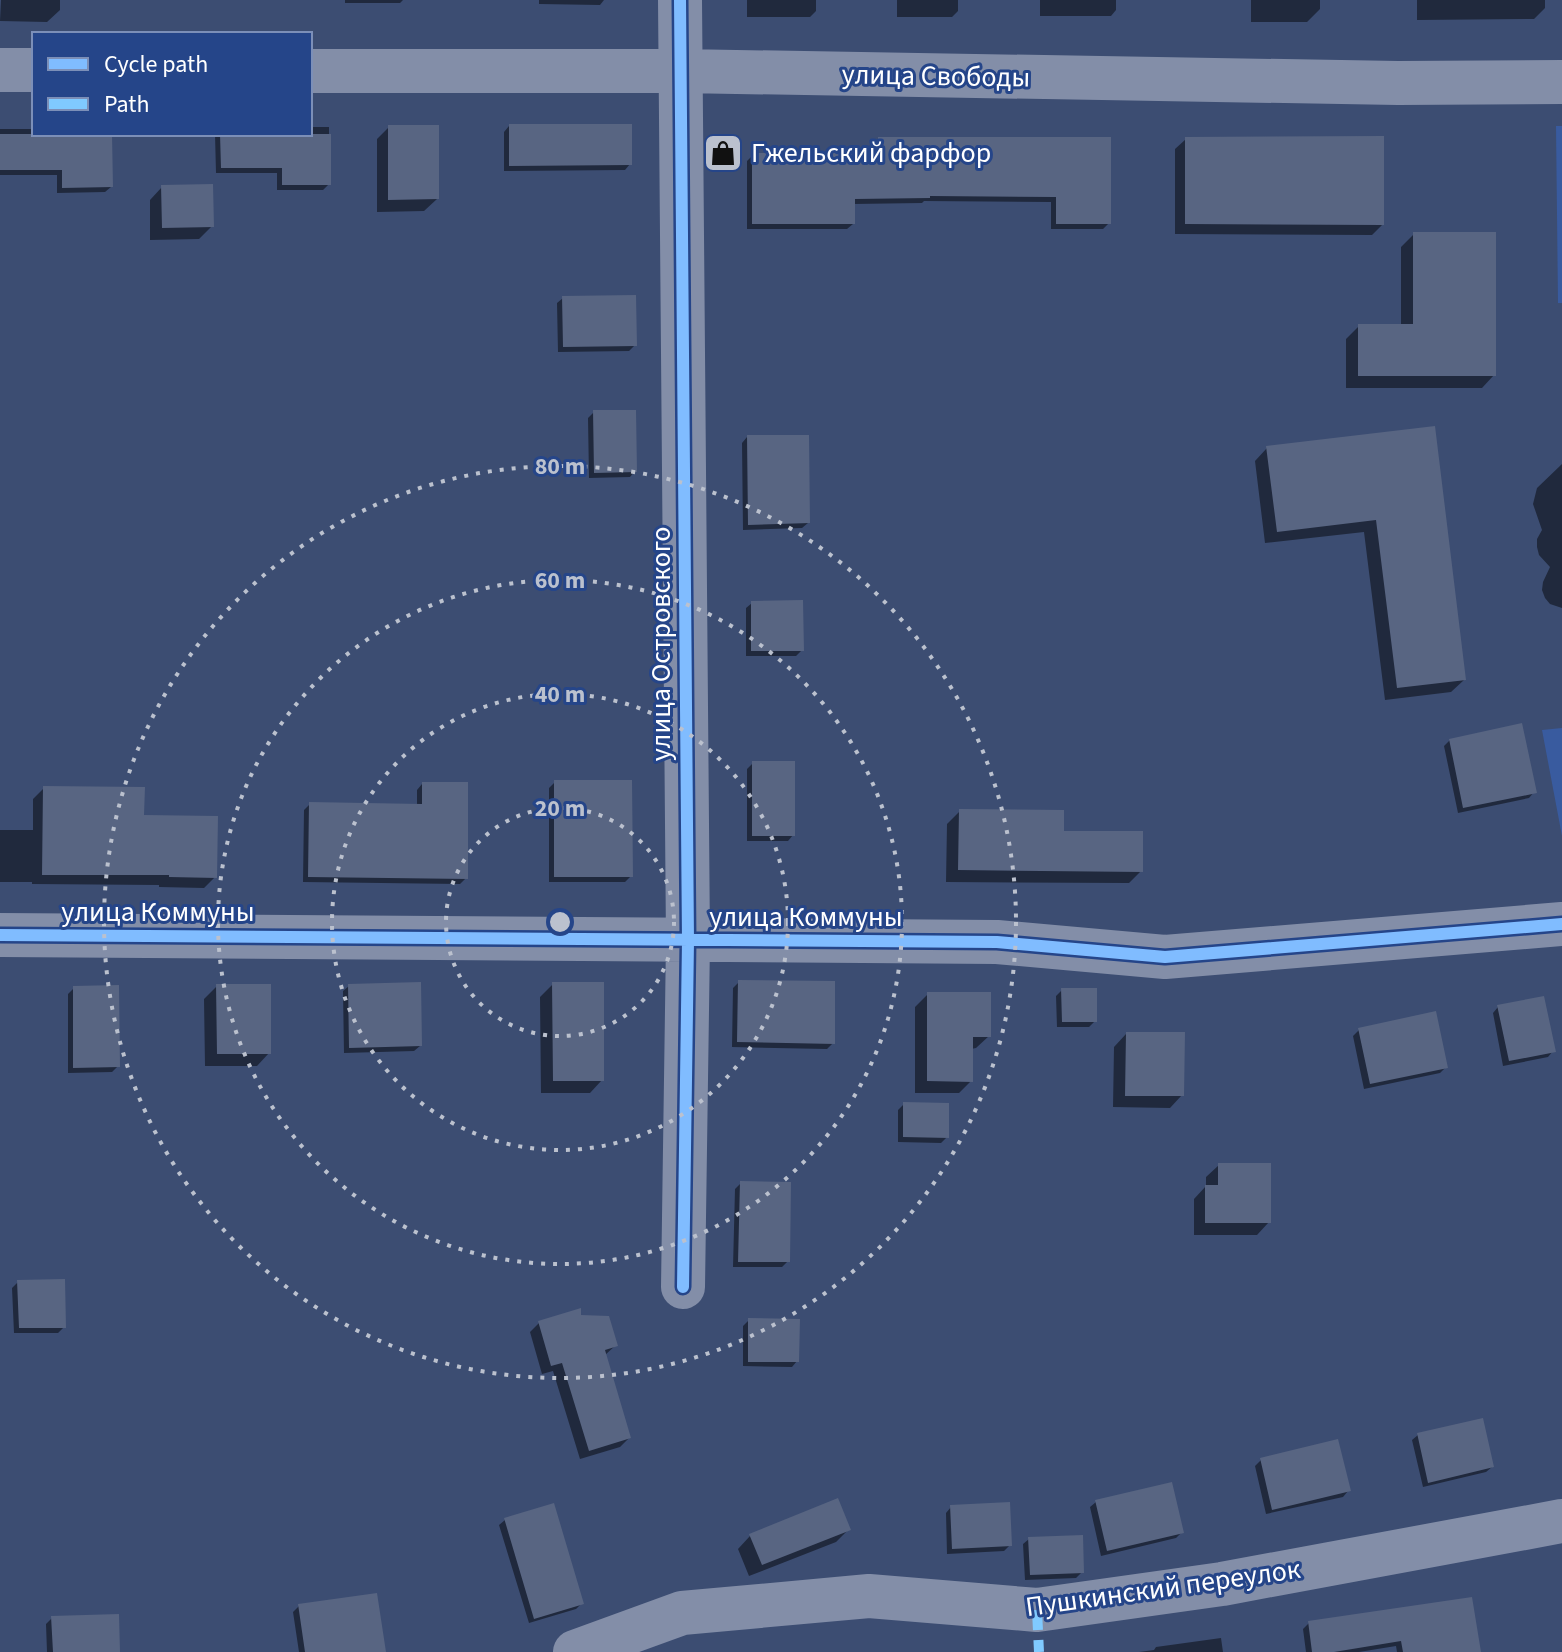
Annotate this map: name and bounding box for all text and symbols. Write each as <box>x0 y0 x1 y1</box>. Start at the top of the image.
legend <box>32 32 312 136</box>
text: Cycle path <box>104 47 208 82</box>
street label: улица Свободы <box>841 54 1031 98</box>
text: Path <box>104 87 150 122</box>
shop icon: Гжельский фарфор <box>702 132 744 174</box>
place label: Гжельский фарфор <box>751 133 991 173</box>
text: 80 m <box>535 449 585 484</box>
street label: улица Островского <box>641 527 681 761</box>
text: 60 m <box>535 563 585 598</box>
text: 40 m <box>535 677 585 712</box>
text: 20 m <box>535 791 585 826</box>
street label: улица Коммуны <box>61 892 255 932</box>
street label: улица Коммуны <box>709 897 903 937</box>
centre of rings <box>546 908 574 936</box>
street label: Пушкинский переулок <box>1023 1549 1303 1627</box>

